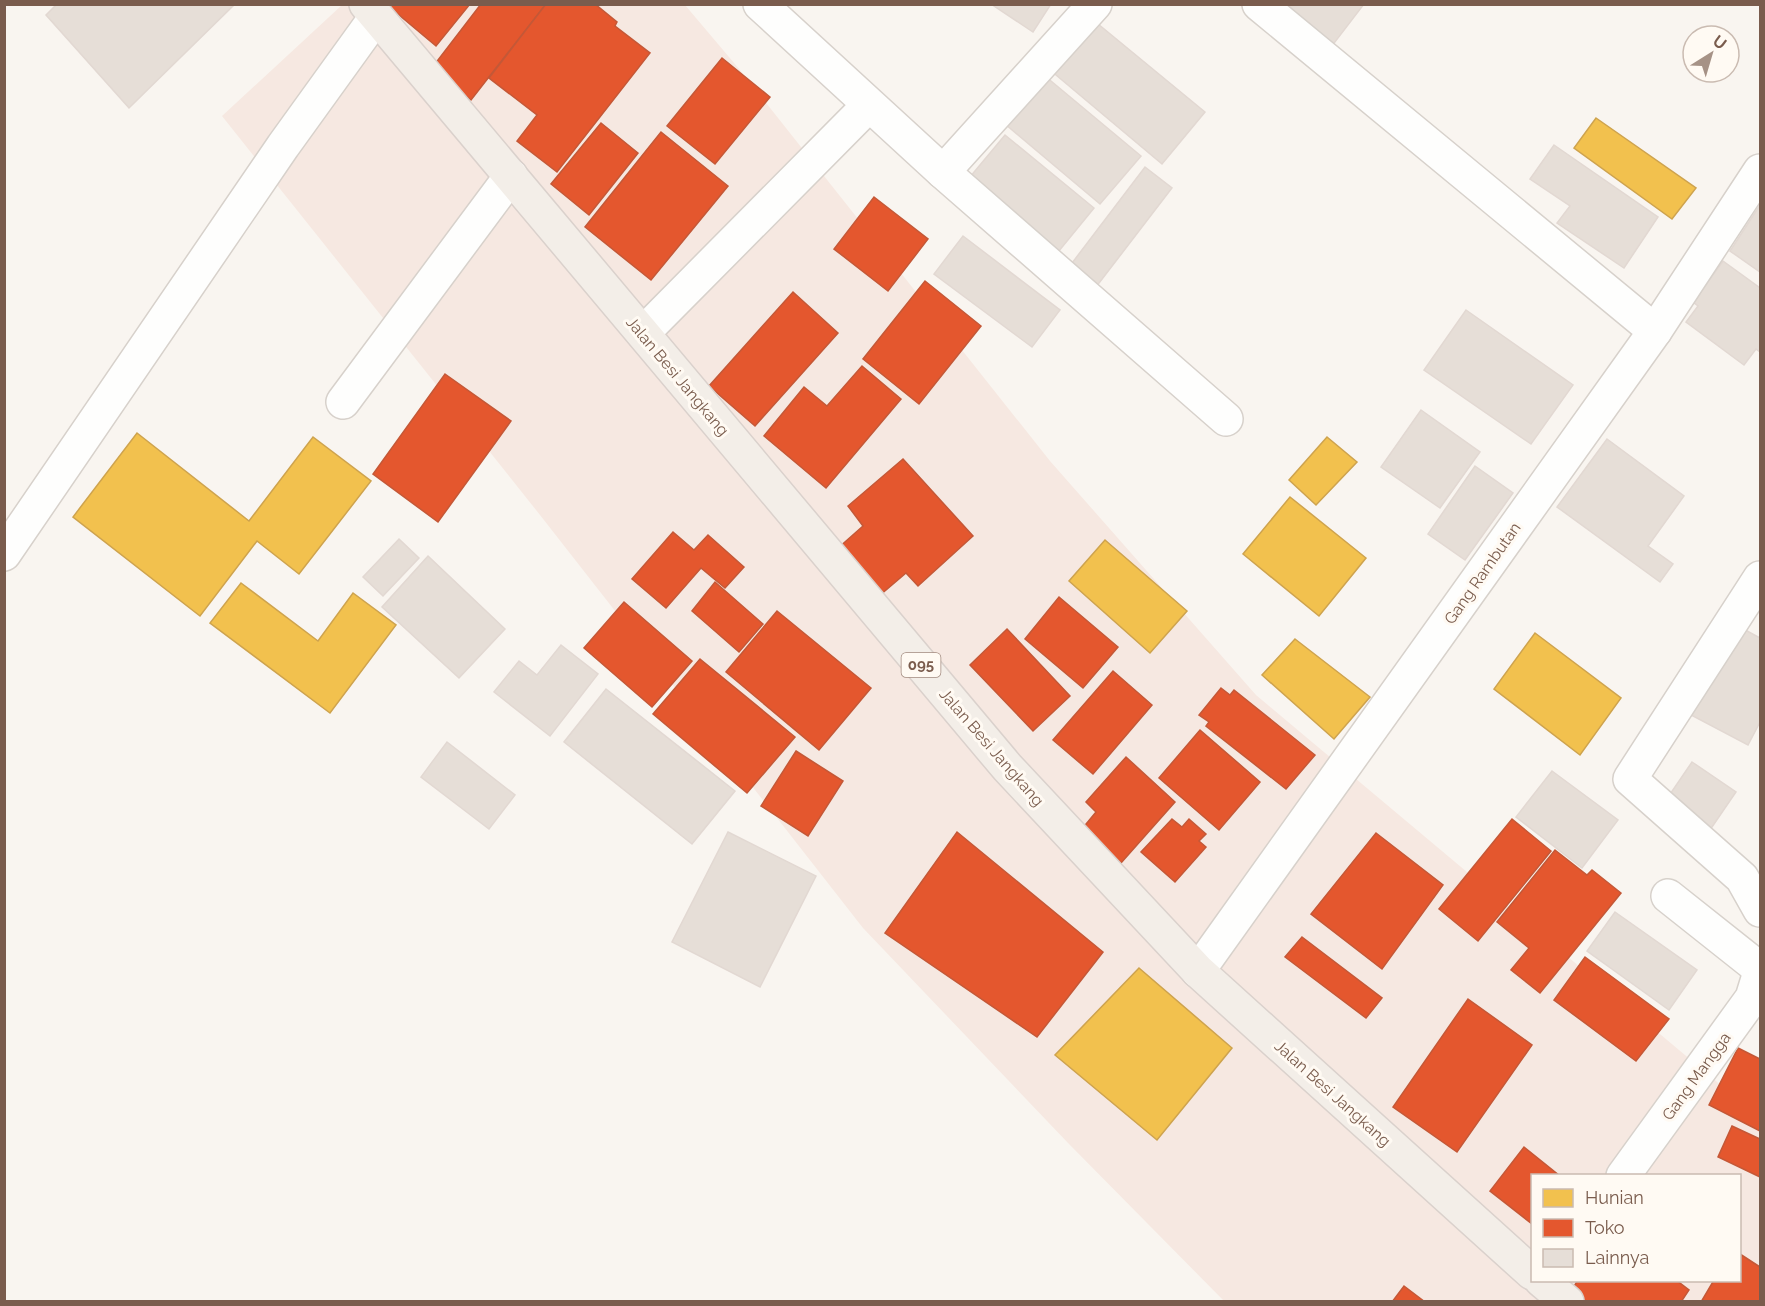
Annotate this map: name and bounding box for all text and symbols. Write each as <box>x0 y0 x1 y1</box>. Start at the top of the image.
north arrow <box>1681 24 1741 84</box>
text: U <box>1709 31 1730 54</box>
street label: Jalan Besi Jangkang <box>622 313 733 440</box>
street label: Gang Rambutan <box>1440 519 1525 628</box>
road number: 095 <box>902 653 940 677</box>
street label: Jalan Besi Jangkang <box>935 685 1048 810</box>
street label: Gang Mangga <box>1658 1029 1735 1124</box>
street label: Jalan Besi Jangkang <box>1271 1036 1395 1150</box>
legend <box>1531 1174 1741 1282</box>
text: Hunian <box>1585 1187 1644 1208</box>
text: Toko <box>1585 1217 1625 1238</box>
text: Lainnya <box>1585 1247 1649 1268</box>

